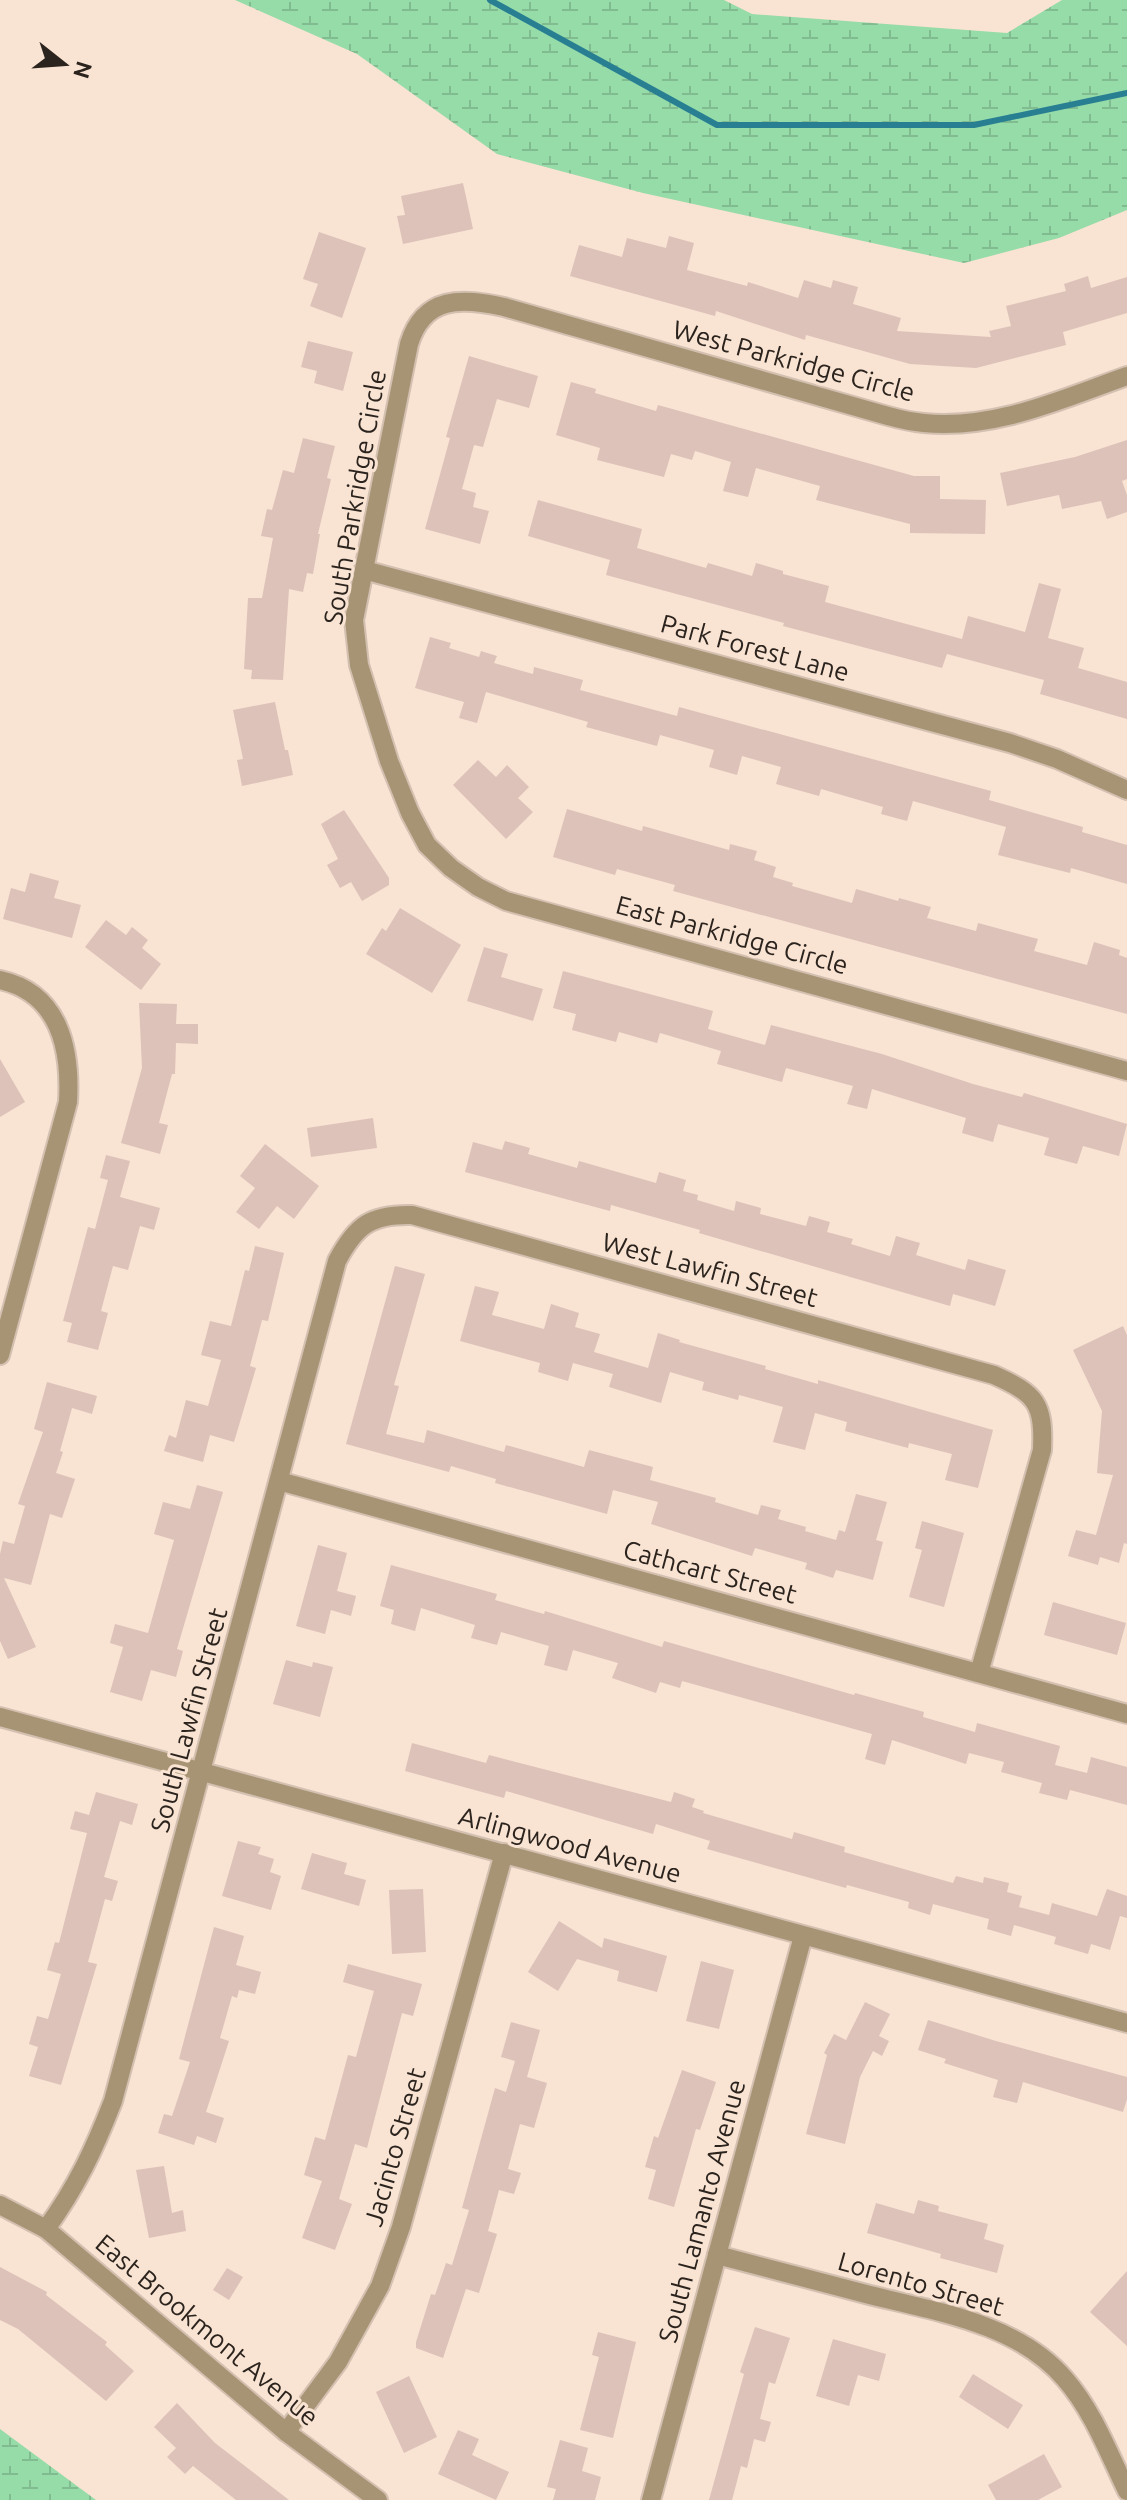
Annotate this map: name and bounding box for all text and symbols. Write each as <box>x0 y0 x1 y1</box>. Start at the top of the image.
north arrow <box>24 24 104 104</box>
text: N <box>69 58 98 82</box>
street label: West Parkridge Circle <box>670 314 918 407</box>
street label: South Parkridge Circle <box>318 367 391 627</box>
street label: Park Forest Lane <box>658 608 853 687</box>
street label: East Parkridge Circle <box>613 890 851 979</box>
street label: West Lawfin Street <box>599 1227 821 1312</box>
street label: Cathcart Street <box>620 1534 800 1609</box>
street label: South Lawfin Street <box>145 1605 232 1835</box>
street label: Arlingwood Avenue <box>456 1801 684 1888</box>
street label: Jacinto Street <box>358 2064 431 2229</box>
street label: South Lamanto Avenue <box>652 2076 751 2345</box>
street label: East Brookmont Avenue <box>90 2228 324 2431</box>
street label: Lorento Street <box>835 2246 1008 2321</box>

